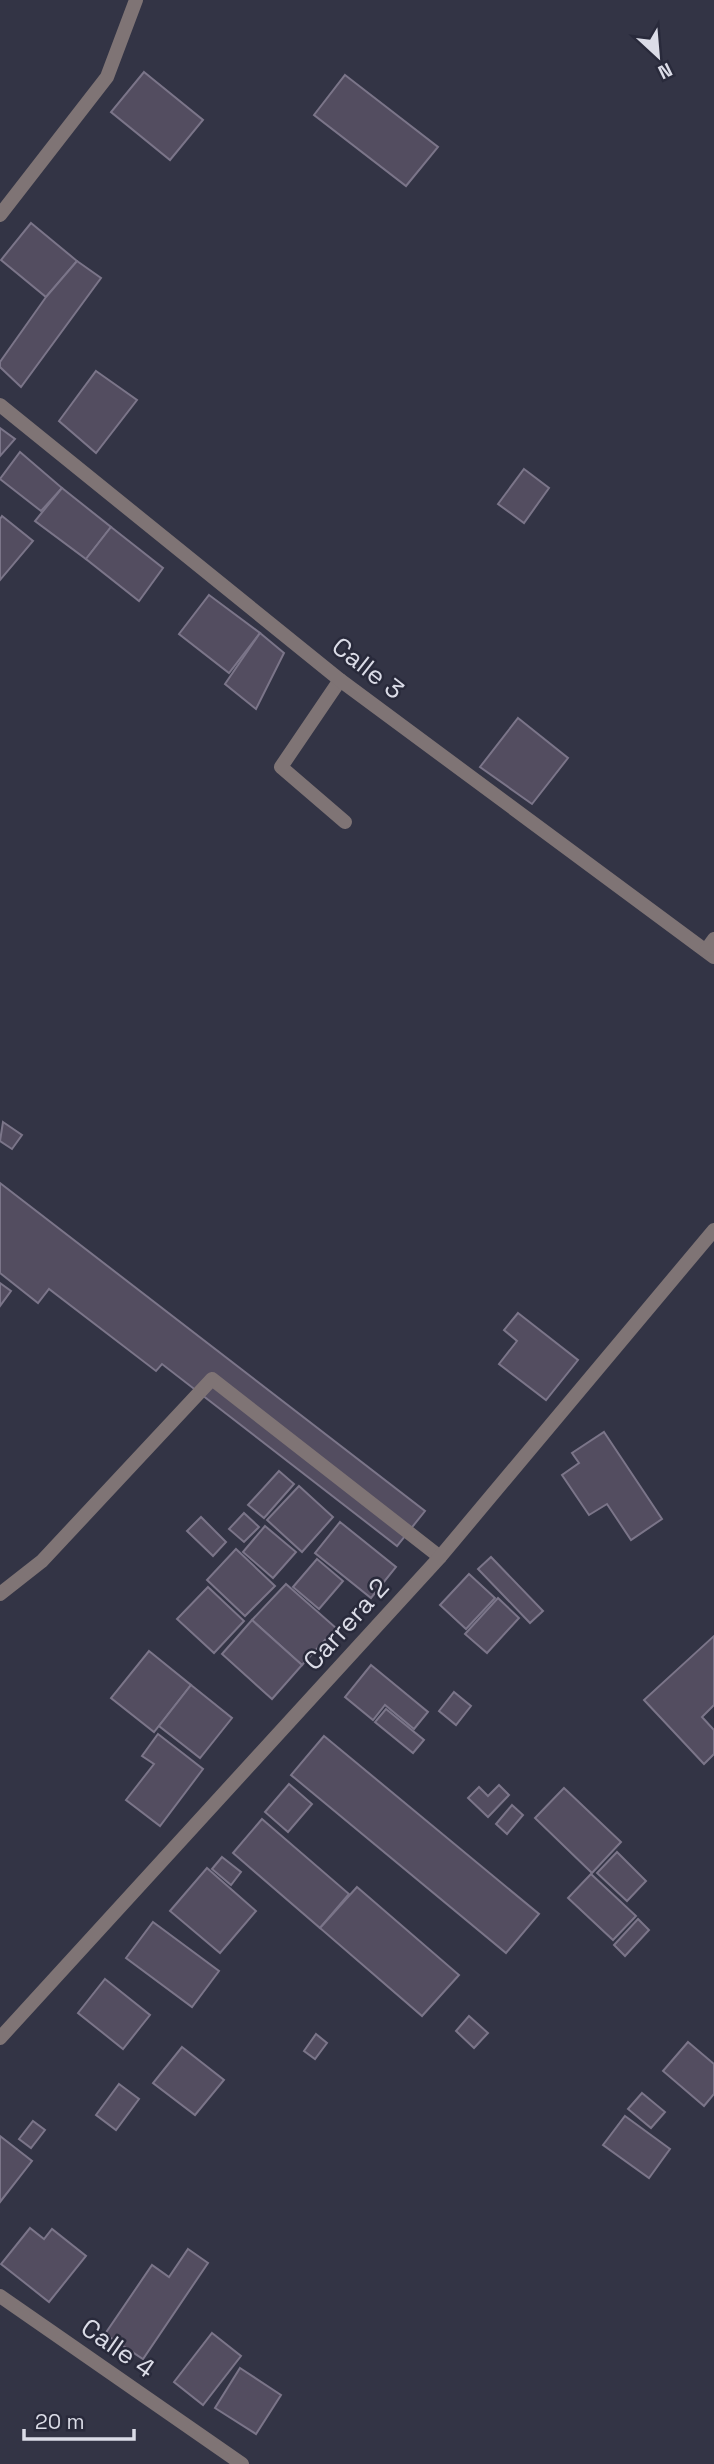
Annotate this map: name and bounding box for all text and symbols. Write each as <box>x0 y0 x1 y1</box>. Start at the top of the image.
north arrow <box>623 21 693 91</box>
text: N <box>654 57 676 85</box>
street label: Calle 3 <box>325 629 411 707</box>
street label: Carrera 2 <box>296 1571 396 1677</box>
street label: Calle 4 <box>74 2310 162 2386</box>
scale bar <box>24 2398 135 2442</box>
text: 20 m <box>35 2408 85 2435</box>

